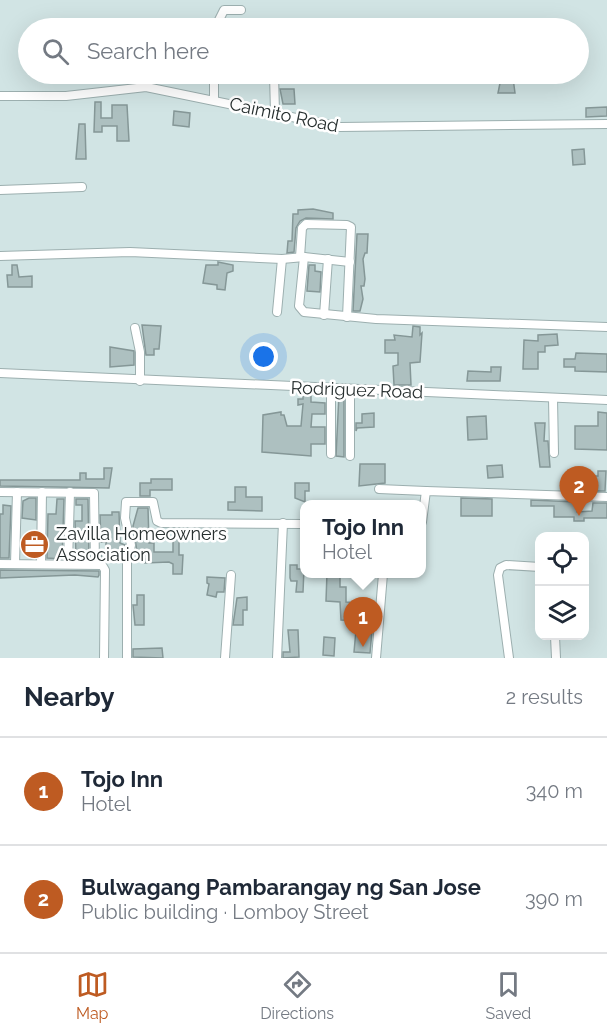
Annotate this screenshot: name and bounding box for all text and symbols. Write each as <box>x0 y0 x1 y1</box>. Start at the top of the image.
search box <box>18 18 589 84</box>
icon: search <box>39 35 72 68</box>
text: Search here <box>87 38 209 64</box>
street label: Caimito Road <box>228 93 341 136</box>
your location <box>249 342 278 371</box>
street label: Rodriguez Road <box>290 377 424 402</box>
pin: 2 <box>560 466 598 516</box>
popup <box>300 500 426 578</box>
text: Tojo Inn <box>322 514 404 540</box>
place label: Zavilla Homeowners Association <box>56 523 227 565</box>
office icon: Zavilla Homeowners Association <box>19 528 51 560</box>
map controls <box>535 532 589 640</box>
button: locate <box>535 532 589 586</box>
text: Hotel <box>322 540 372 564</box>
button: layers <box>535 586 589 640</box>
pin: 1 <box>344 598 382 647</box>
text: Nearby <box>24 682 114 712</box>
text: 2 results <box>506 685 583 709</box>
text: Tojo Inn <box>81 766 163 792</box>
text: 1 <box>39 779 48 803</box>
text: 340 m <box>526 779 583 803</box>
text: Hotel <box>81 792 131 816</box>
text: Bulwagang Pambarangay ng San Jose <box>81 874 481 900</box>
text: 2 <box>38 887 49 911</box>
text: 390 m <box>525 887 583 911</box>
text: Public building · Lomboy Street <box>81 900 369 924</box>
tab: Map <box>76 968 109 1023</box>
tab: Directions <box>260 968 334 1023</box>
tab: Saved <box>485 968 531 1023</box>

